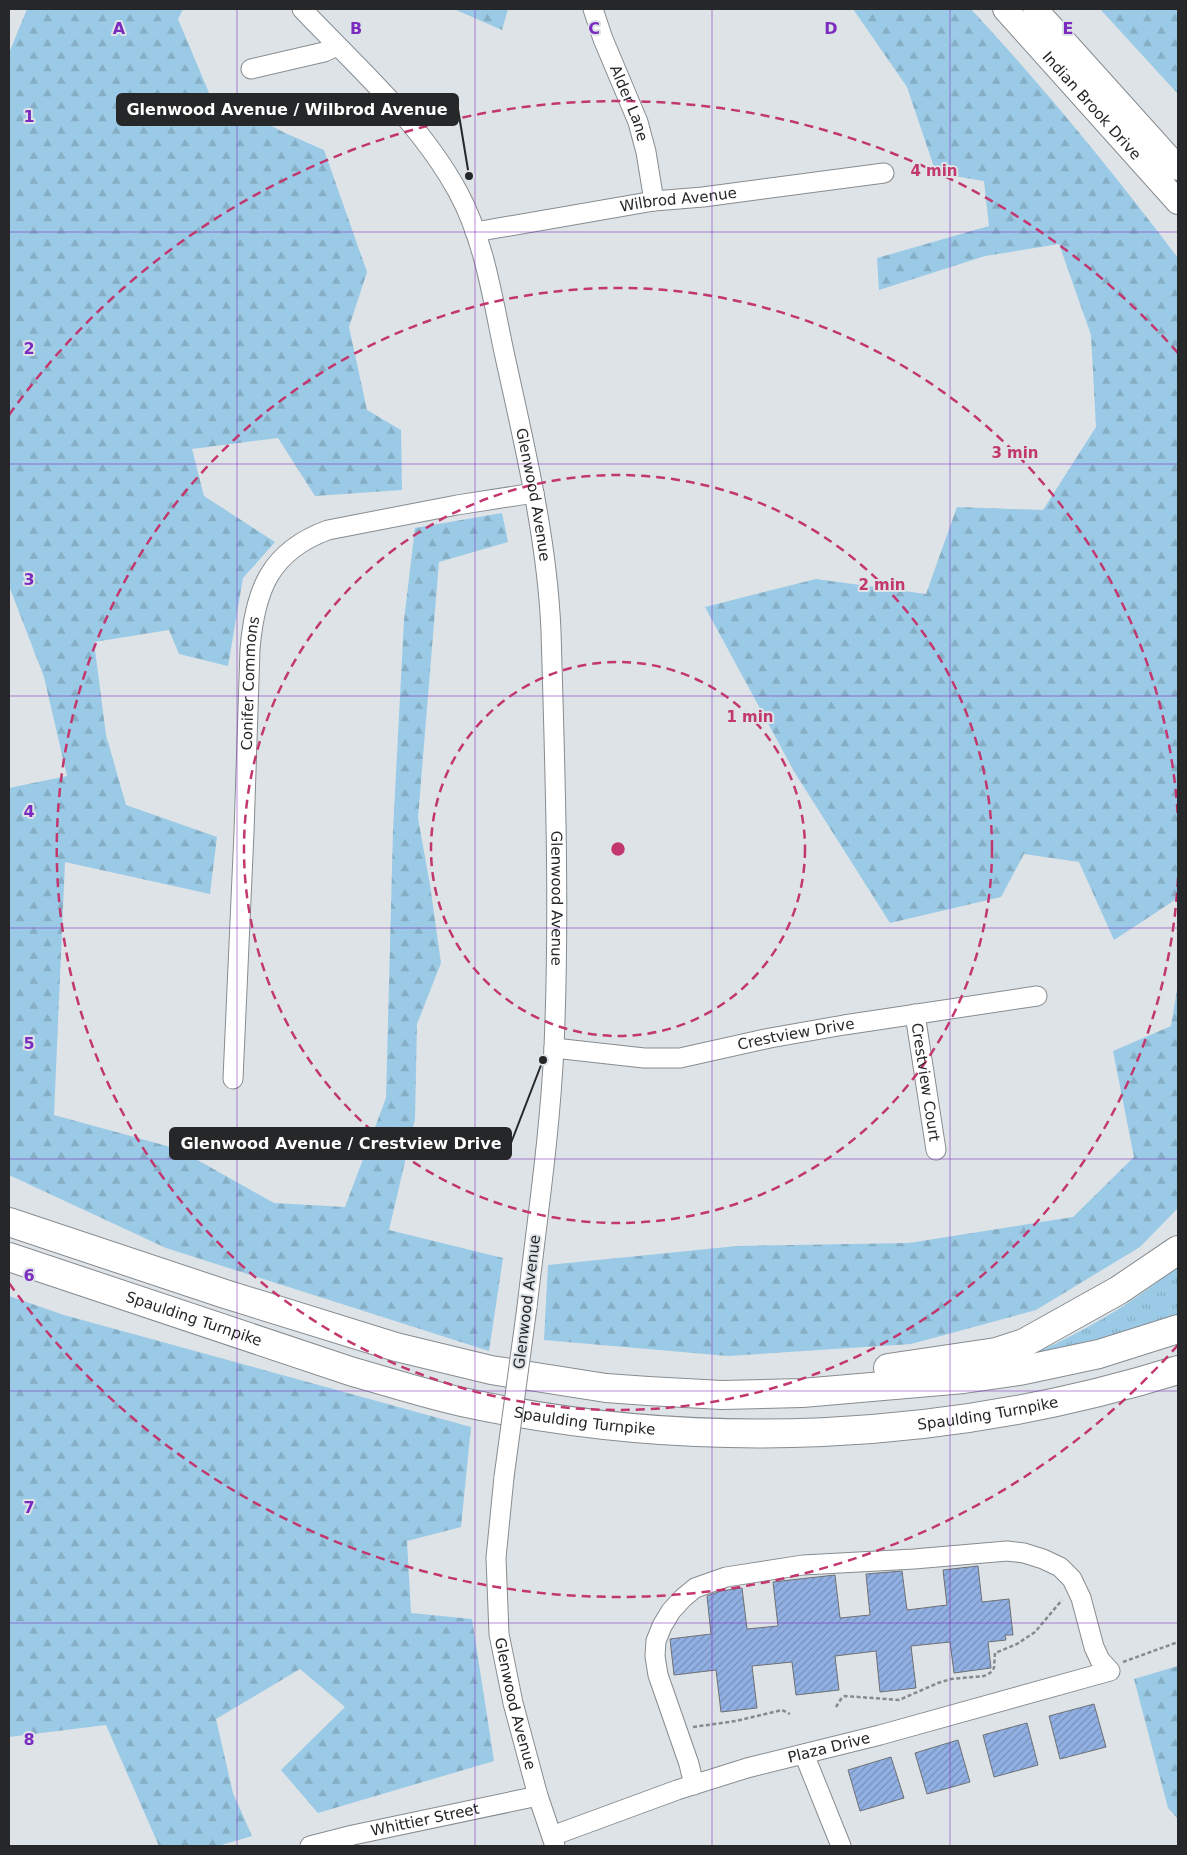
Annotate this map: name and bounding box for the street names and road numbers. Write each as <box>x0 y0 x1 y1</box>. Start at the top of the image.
street label: Indian Brook Drive <box>1039 48 1145 164</box>
street label: Alder Lane <box>606 62 652 143</box>
street label: Wilbrod Avenue <box>619 184 738 216</box>
street label: Glenwood Avenue <box>512 426 554 562</box>
street label: Conifer Commons <box>238 615 263 751</box>
street label: Glenwood Avenue <box>547 830 566 966</box>
street label: Crestview Drive <box>736 1015 856 1054</box>
street label: Crestview Court <box>907 1022 944 1143</box>
street label: Glenwood Avenue <box>510 1234 544 1370</box>
street label: Spaulding Turnpike <box>124 1288 264 1350</box>
street label: Spaulding Turnpike <box>916 1393 1060 1434</box>
street label: Spaulding Turnpike <box>512 1403 656 1439</box>
street label: Glenwood Avenue <box>491 1636 540 1772</box>
street label: Plaza Drive <box>786 1729 872 1767</box>
street label: Whittier Street <box>369 1800 481 1840</box>

